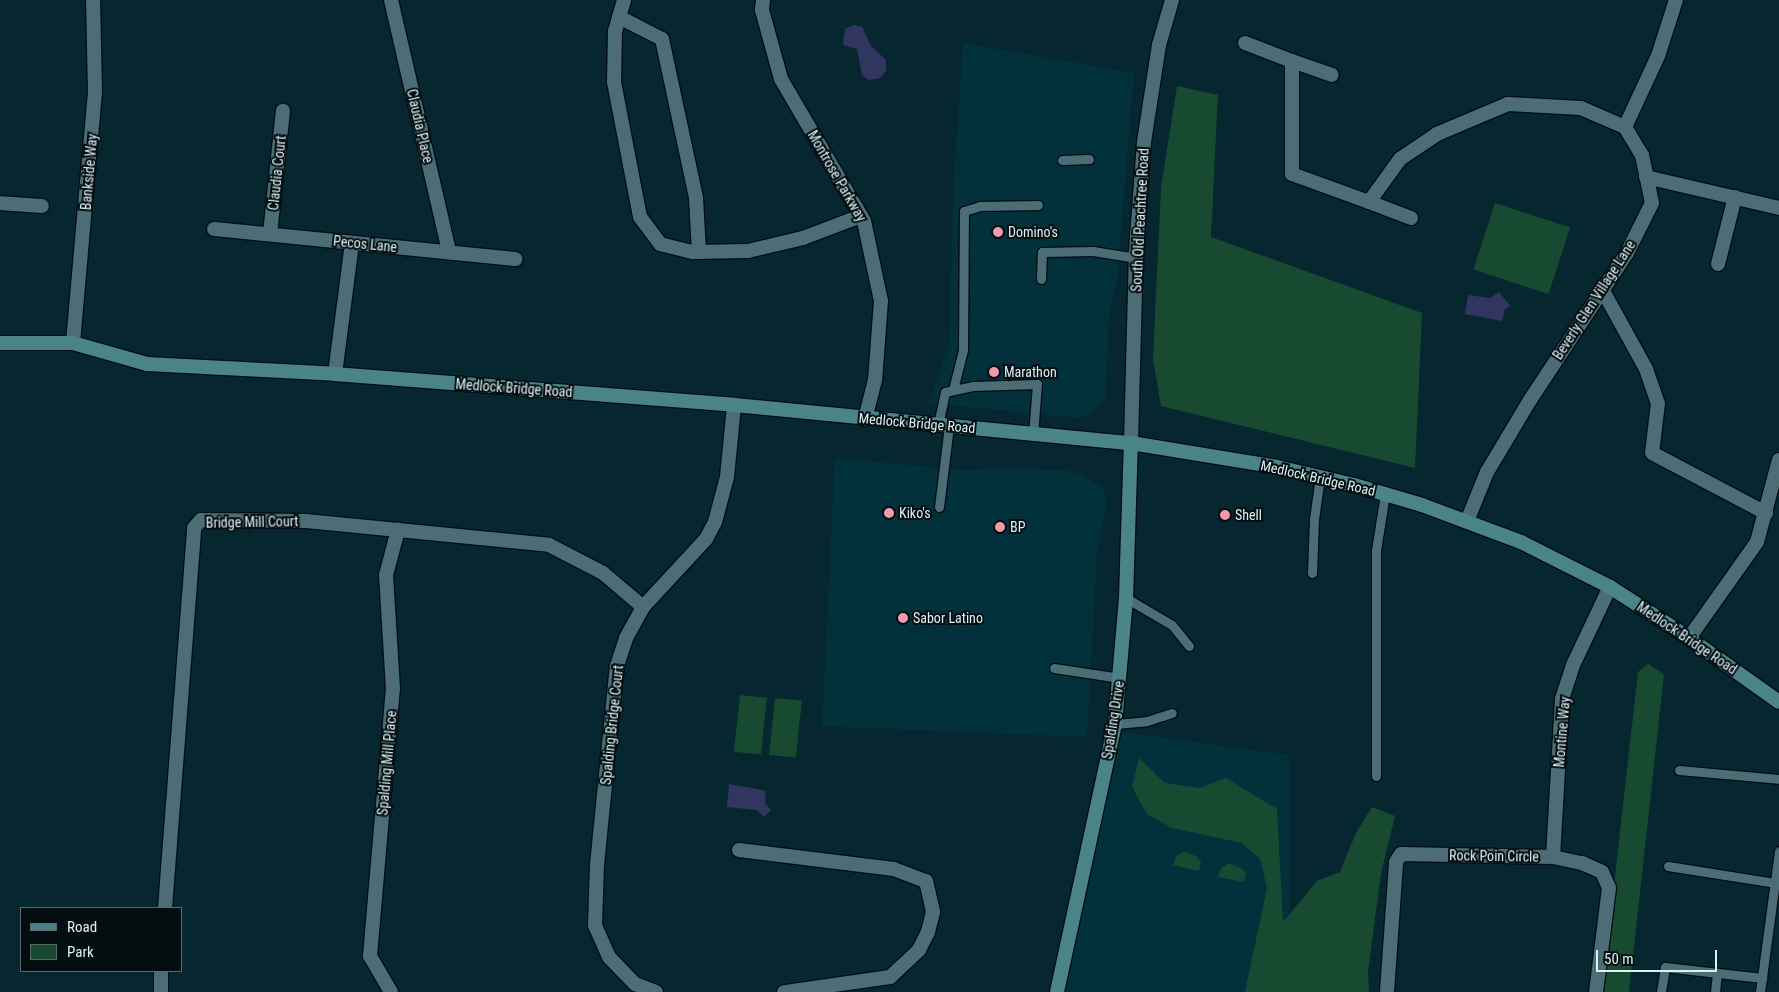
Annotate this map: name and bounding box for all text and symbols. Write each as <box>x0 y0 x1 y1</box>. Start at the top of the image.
street label: Claudia Place <box>403 87 437 165</box>
street label: Montrose Parkway <box>804 127 870 225</box>
street label: Bankside Way <box>77 133 101 211</box>
street label: Claudia Court <box>265 135 289 211</box>
street label: South Old Peachtree Road <box>1128 148 1152 292</box>
place label: Domino's <box>1008 224 1058 240</box>
marker: Domino's <box>992 226 1004 238</box>
street label: Pecos Lane <box>332 232 398 256</box>
street label: Beverly Glen Village Lane <box>1549 237 1639 363</box>
place label: Marathon <box>1004 364 1057 380</box>
marker: Marathon <box>988 366 1000 378</box>
street label: Medlock Bridge Road <box>455 376 573 400</box>
street label: Medlock Bridge Road <box>858 410 976 436</box>
street label: Medlock Bridge Road <box>1259 457 1377 499</box>
place label: Kiko's <box>899 505 931 521</box>
marker: Kiko's <box>883 507 895 519</box>
place label: Shell <box>1235 507 1262 523</box>
marker: Shell <box>1219 509 1231 521</box>
street label: Bridge Mill Court <box>206 513 298 531</box>
place label: BP <box>1010 519 1025 535</box>
marker: BP <box>994 521 1006 533</box>
street label: Medlock Bridge Road <box>1634 598 1740 678</box>
place label: Sabor Latino <box>913 610 983 626</box>
marker: Sabor Latino <box>897 612 909 624</box>
street label: Spalding Bridge Court <box>597 664 627 786</box>
street label: Spalding Drive <box>1099 680 1127 760</box>
street label: Montine Way <box>1551 696 1573 768</box>
street label: Spalding Mill Place <box>374 710 400 816</box>
street label: Rock Poin Circle <box>1449 847 1539 865</box>
legend <box>20 907 182 972</box>
text: Road <box>67 918 97 936</box>
scale bar <box>1599 940 1720 972</box>
text: Park <box>67 943 94 961</box>
text: 50 m <box>1604 950 1634 968</box>

